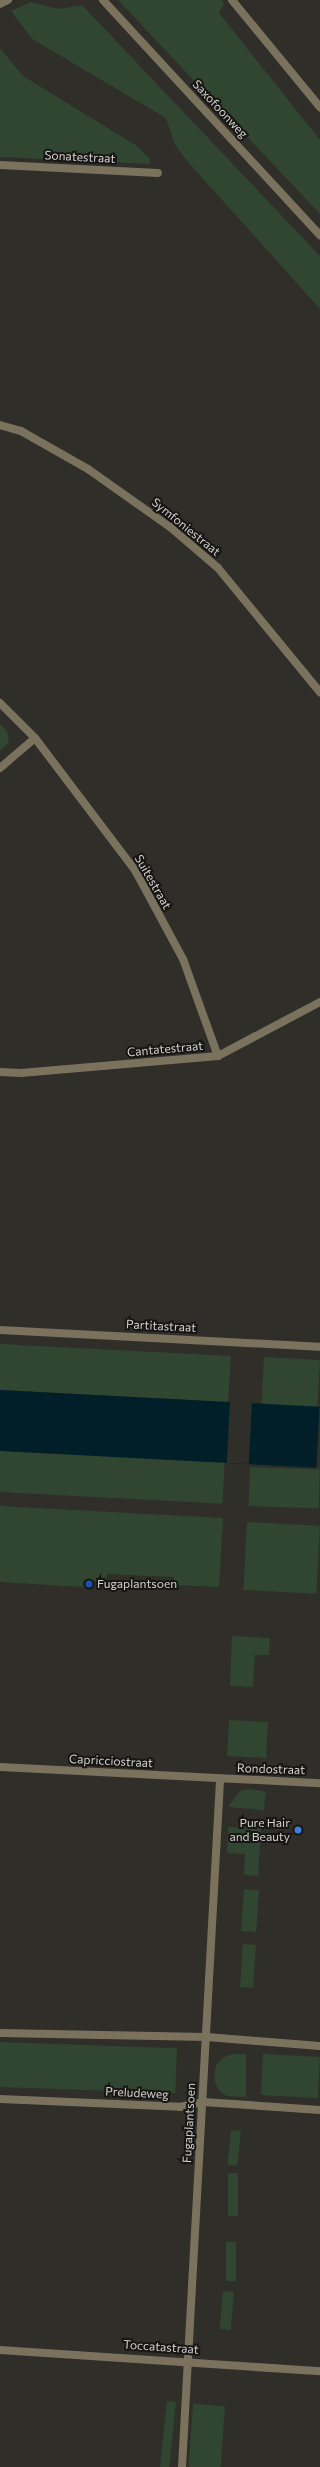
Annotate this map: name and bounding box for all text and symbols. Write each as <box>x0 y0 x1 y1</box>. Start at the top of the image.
street label: Saxofoonweg <box>189 77 251 141</box>
street label: Sonatestraat <box>44 148 116 166</box>
street label: Symfoniestraat <box>149 495 223 559</box>
street label: Suitestraat <box>132 852 174 912</box>
street label: Cantatestraat <box>126 1039 204 1059</box>
street label: Partitastraat <box>126 1317 196 1335</box>
place label: Fugaplantsoen <box>97 1577 177 1591</box>
marker: Fugaplantsoen <box>84 1579 94 1589</box>
street label: Capricciostraat <box>69 1752 153 1770</box>
street label: Rondostraat <box>237 1761 305 1777</box>
place label: Pure Hair and Beauty <box>229 1816 290 1844</box>
marker: Pure Hair and Beauty <box>293 1825 303 1835</box>
street label: Fugaplantsoen <box>180 2083 198 2163</box>
street label: Preludeweg <box>105 2084 169 2102</box>
street label: Toccatastraat <box>123 2337 199 2357</box>

